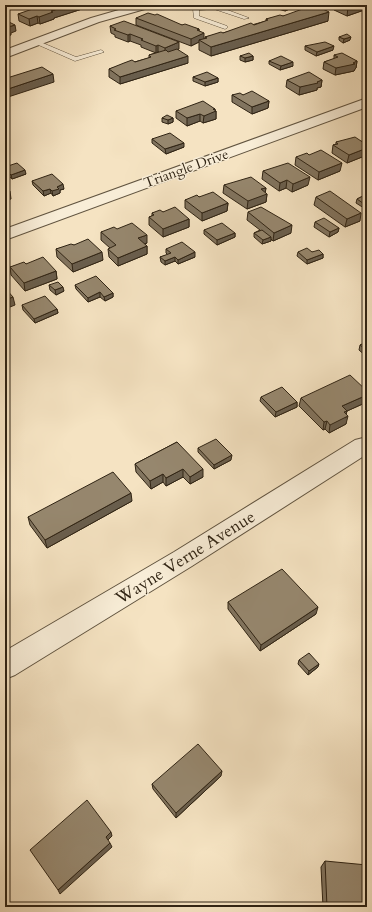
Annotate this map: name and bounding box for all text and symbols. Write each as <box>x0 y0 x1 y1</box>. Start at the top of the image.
street label: Triangle Drive <box>141 144 231 193</box>
street label: Wayne Verne Avenue <box>110 505 259 610</box>

